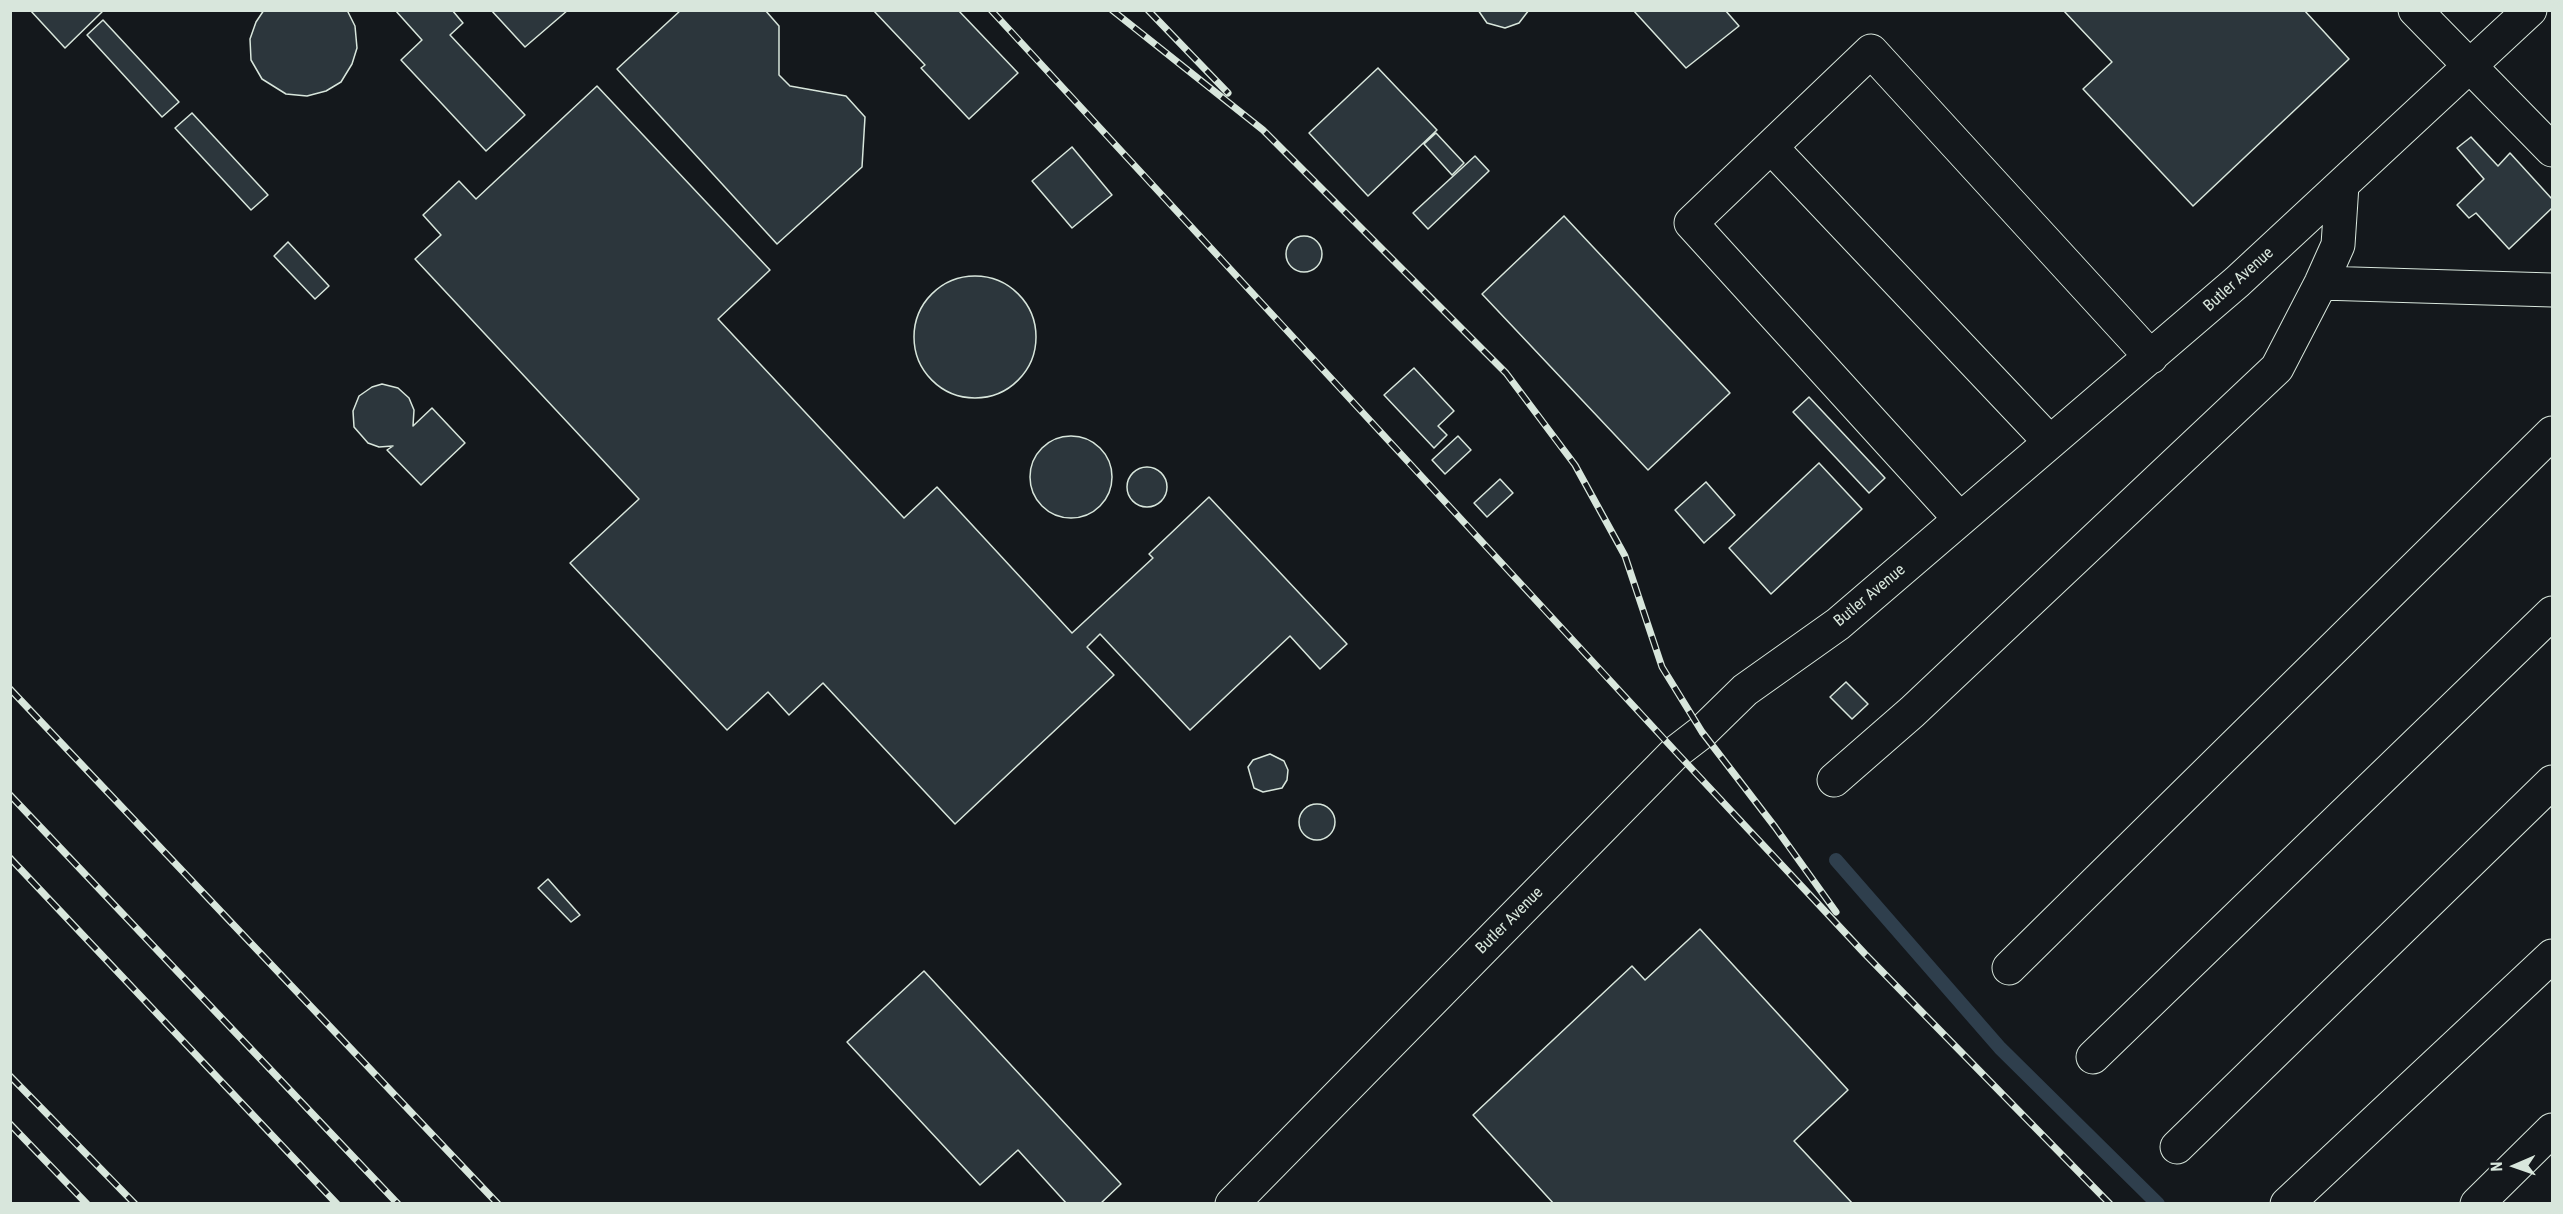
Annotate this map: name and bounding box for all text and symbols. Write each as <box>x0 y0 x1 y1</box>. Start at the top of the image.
street label: Butler Avenue <box>2200 244 2278 316</box>
street label: Butler Avenue <box>1831 561 1909 631</box>
street label: Butler Avenue <box>1472 883 1548 959</box>
north arrow <box>2485 1136 2545 1196</box>
text: N <box>2487 1161 2506 1172</box>

